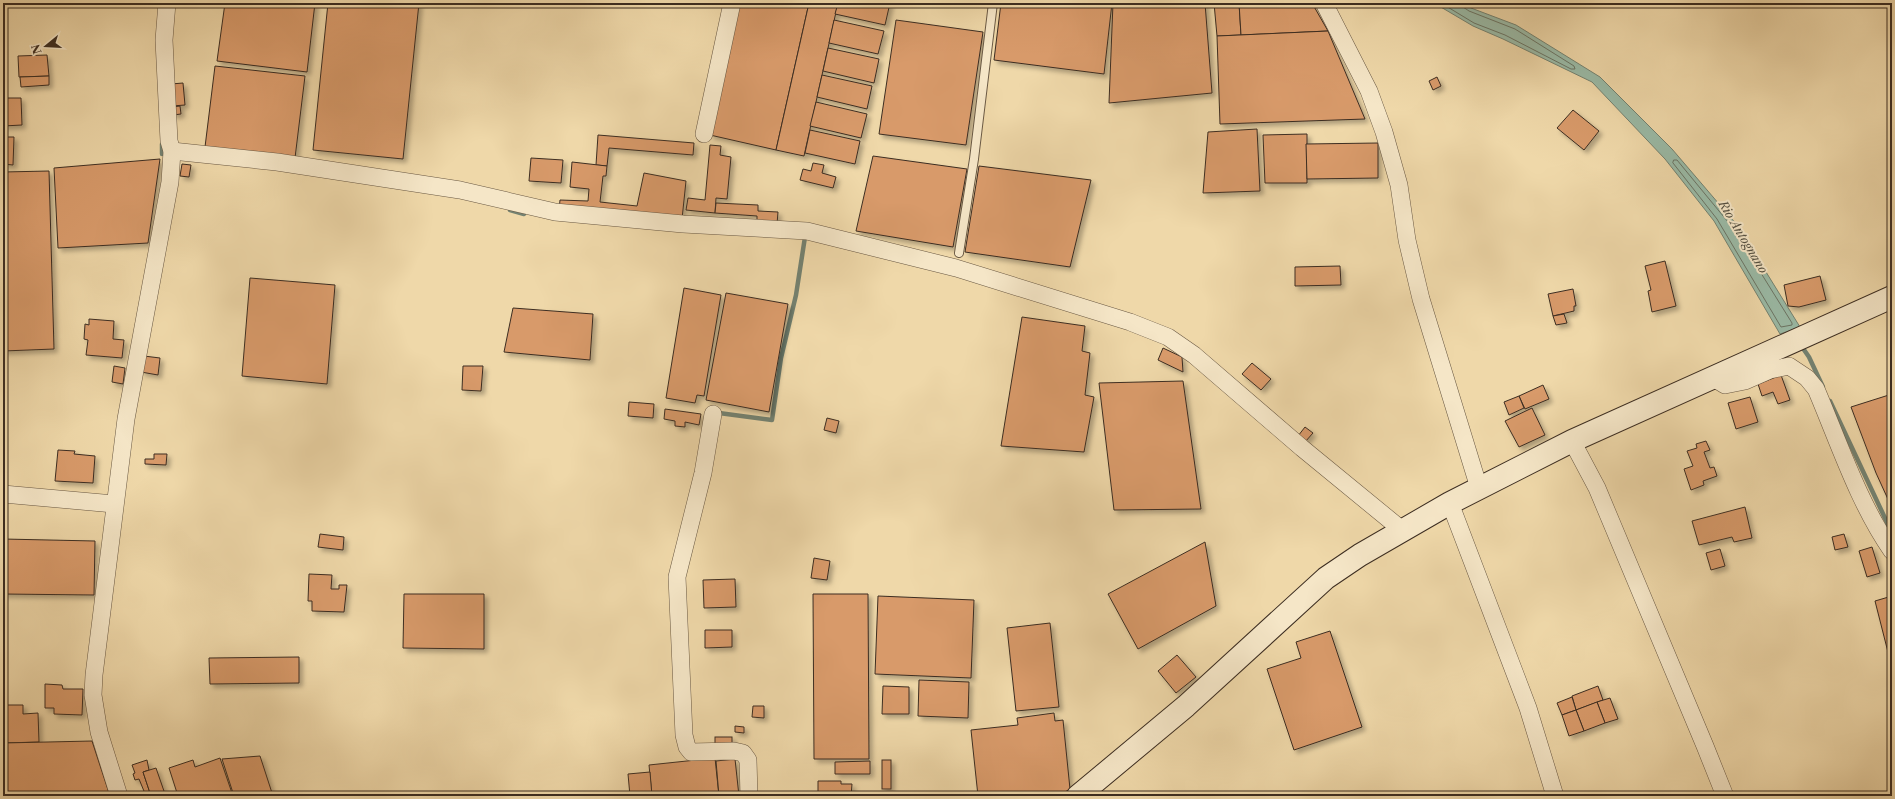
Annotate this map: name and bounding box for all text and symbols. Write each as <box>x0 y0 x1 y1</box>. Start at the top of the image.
north arrow <box>26 26 66 66</box>
text: N <box>28 42 45 56</box>
water label: Rio Antognano <box>1715 197 1771 276</box>

